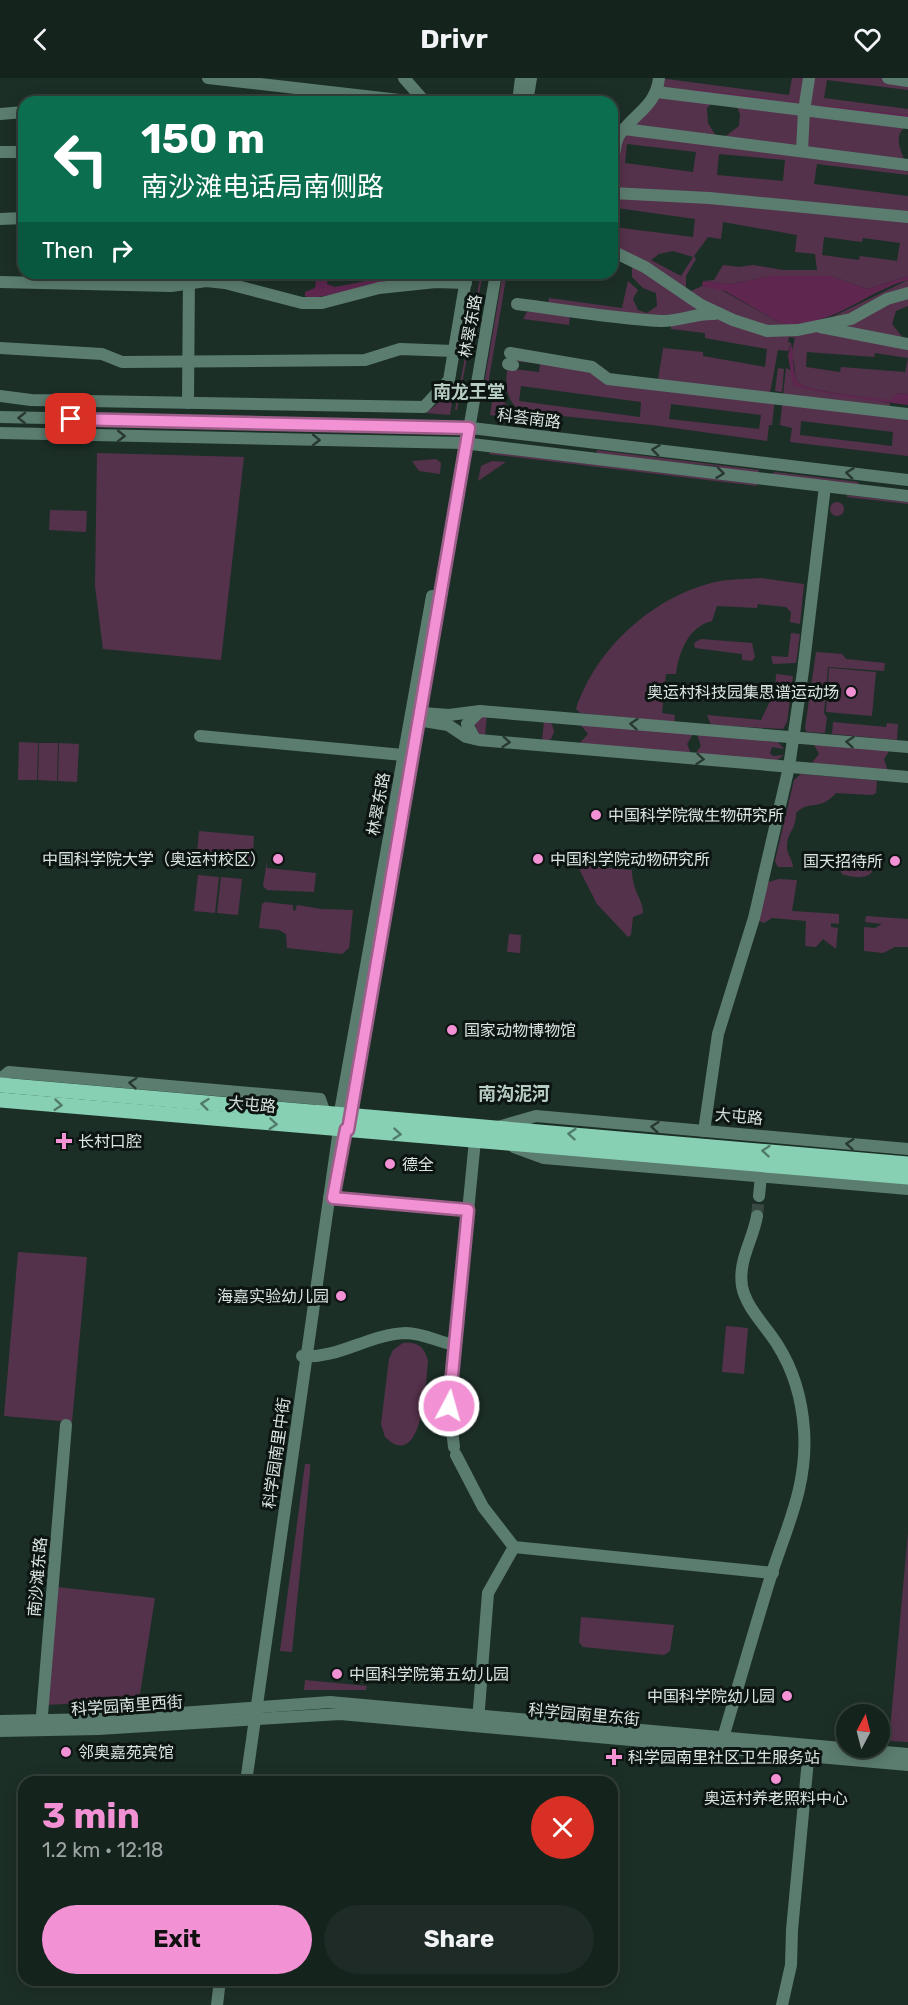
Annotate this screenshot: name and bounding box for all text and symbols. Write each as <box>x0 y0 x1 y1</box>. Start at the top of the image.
icon: back <box>24 23 57 56</box>
text: Drivr <box>420 23 488 55</box>
icon: heart <box>851 23 884 56</box>
text: 150 m <box>141 114 265 164</box>
icon: left <box>42 120 120 198</box>
text: 南沙滩电话局南侧路 <box>141 171 384 203</box>
icon: right <box>105 234 138 267</box>
text: Then <box>42 237 93 264</box>
street label: 林翠东路 <box>456 293 485 359</box>
district label: 南龙王堂 <box>433 381 505 403</box>
pin <box>45 393 96 444</box>
icon: arrive <box>54 402 87 435</box>
street label: 科荟南路 <box>496 405 562 432</box>
one-way arrow <box>17 412 26 424</box>
one-way arrow <box>117 429 126 442</box>
one-way arrow <box>312 434 321 446</box>
one-way arrow <box>652 444 661 457</box>
one-way arrow <box>715 467 724 479</box>
one-way arrow <box>845 467 854 480</box>
place label: 奥运村科技园集思谱运动场 <box>647 683 839 702</box>
marker: 奥运村科技园集思谱运动场 <box>844 685 858 699</box>
one-way arrow <box>630 718 639 731</box>
one-way arrow <box>501 735 510 748</box>
one-way arrow <box>845 736 854 749</box>
one-way arrow <box>695 752 704 765</box>
street label: 林翠东路 <box>364 771 393 837</box>
place label: 中国科学院微生物研究所 <box>608 806 784 825</box>
marker: 中国科学院微生物研究所 <box>589 808 603 822</box>
place label: 中国科学院大学（奥运村校区） <box>42 850 266 869</box>
place label: 中国科学院动物研究所 <box>550 850 710 869</box>
marker: 中国科学院大学（奥运村校区） <box>271 852 285 866</box>
marker: 中国科学院动物研究所 <box>531 852 545 866</box>
place label: 国天招待所 <box>803 852 883 871</box>
marker: 国天招待所 <box>888 854 902 868</box>
place label: 国家动物博物馆 <box>464 1021 576 1040</box>
marker: 国家动物博物馆 <box>445 1023 459 1037</box>
one-way arrow <box>128 1077 137 1090</box>
district label: 南沟泥河 <box>478 1083 550 1105</box>
street label: 大屯路 <box>227 1093 277 1116</box>
one-way arrow <box>54 1098 63 1111</box>
one-way arrow <box>200 1098 209 1111</box>
street label: 大屯路 <box>714 1105 764 1128</box>
one-way arrow <box>269 1117 278 1130</box>
one-way arrow <box>651 1121 660 1134</box>
one-way arrow <box>393 1127 402 1140</box>
one-way arrow <box>567 1128 576 1141</box>
marker: 长村口腔 <box>55 1132 73 1150</box>
place label: 长村口腔 <box>78 1132 142 1151</box>
one-way arrow <box>845 1138 854 1151</box>
one-way arrow <box>762 1145 771 1158</box>
place label: 德全 <box>402 1155 434 1174</box>
marker: 德全 <box>383 1157 397 1171</box>
place label: 海嘉实验幼儿园 <box>217 1287 329 1306</box>
marker: 海嘉实验幼儿园 <box>334 1289 348 1303</box>
position arrow <box>417 1374 481 1438</box>
street label: 科学园南里中街 <box>259 1396 294 1510</box>
street label: 南沙滩东路 <box>25 1536 50 1618</box>
place label: 中国科学院第五幼儿园 <box>349 1665 509 1684</box>
marker: 中国科学院第五幼儿园 <box>330 1667 344 1681</box>
place label: 中国科学院幼儿园 <box>647 1687 775 1706</box>
marker: 中国科学院幼儿园 <box>780 1689 794 1703</box>
street label: 科学园南里西街 <box>71 1692 184 1719</box>
street label: 科学园南里东街 <box>527 1700 641 1729</box>
north arrow <box>836 1704 890 1758</box>
map controls <box>836 1704 890 1758</box>
place label: 邻奥嘉苑宾馆 <box>78 1743 174 1762</box>
marker: 邻奥嘉苑宾馆 <box>59 1745 73 1759</box>
marker: 科学园南里社区卫生服务站 <box>605 1748 623 1766</box>
place label: 科学园南里社区卫生服务站 <box>628 1748 820 1767</box>
marker: 奥运村养老照料中心 <box>769 1772 783 1786</box>
place label: 奥运村养老照料中心 <box>704 1789 848 1808</box>
text: 3 min <box>42 1794 140 1837</box>
button: close <box>531 1796 594 1859</box>
text: 1.2 km · 12:18 <box>42 1838 163 1862</box>
button: Exit <box>42 1905 312 1974</box>
button: Share <box>324 1905 594 1974</box>

